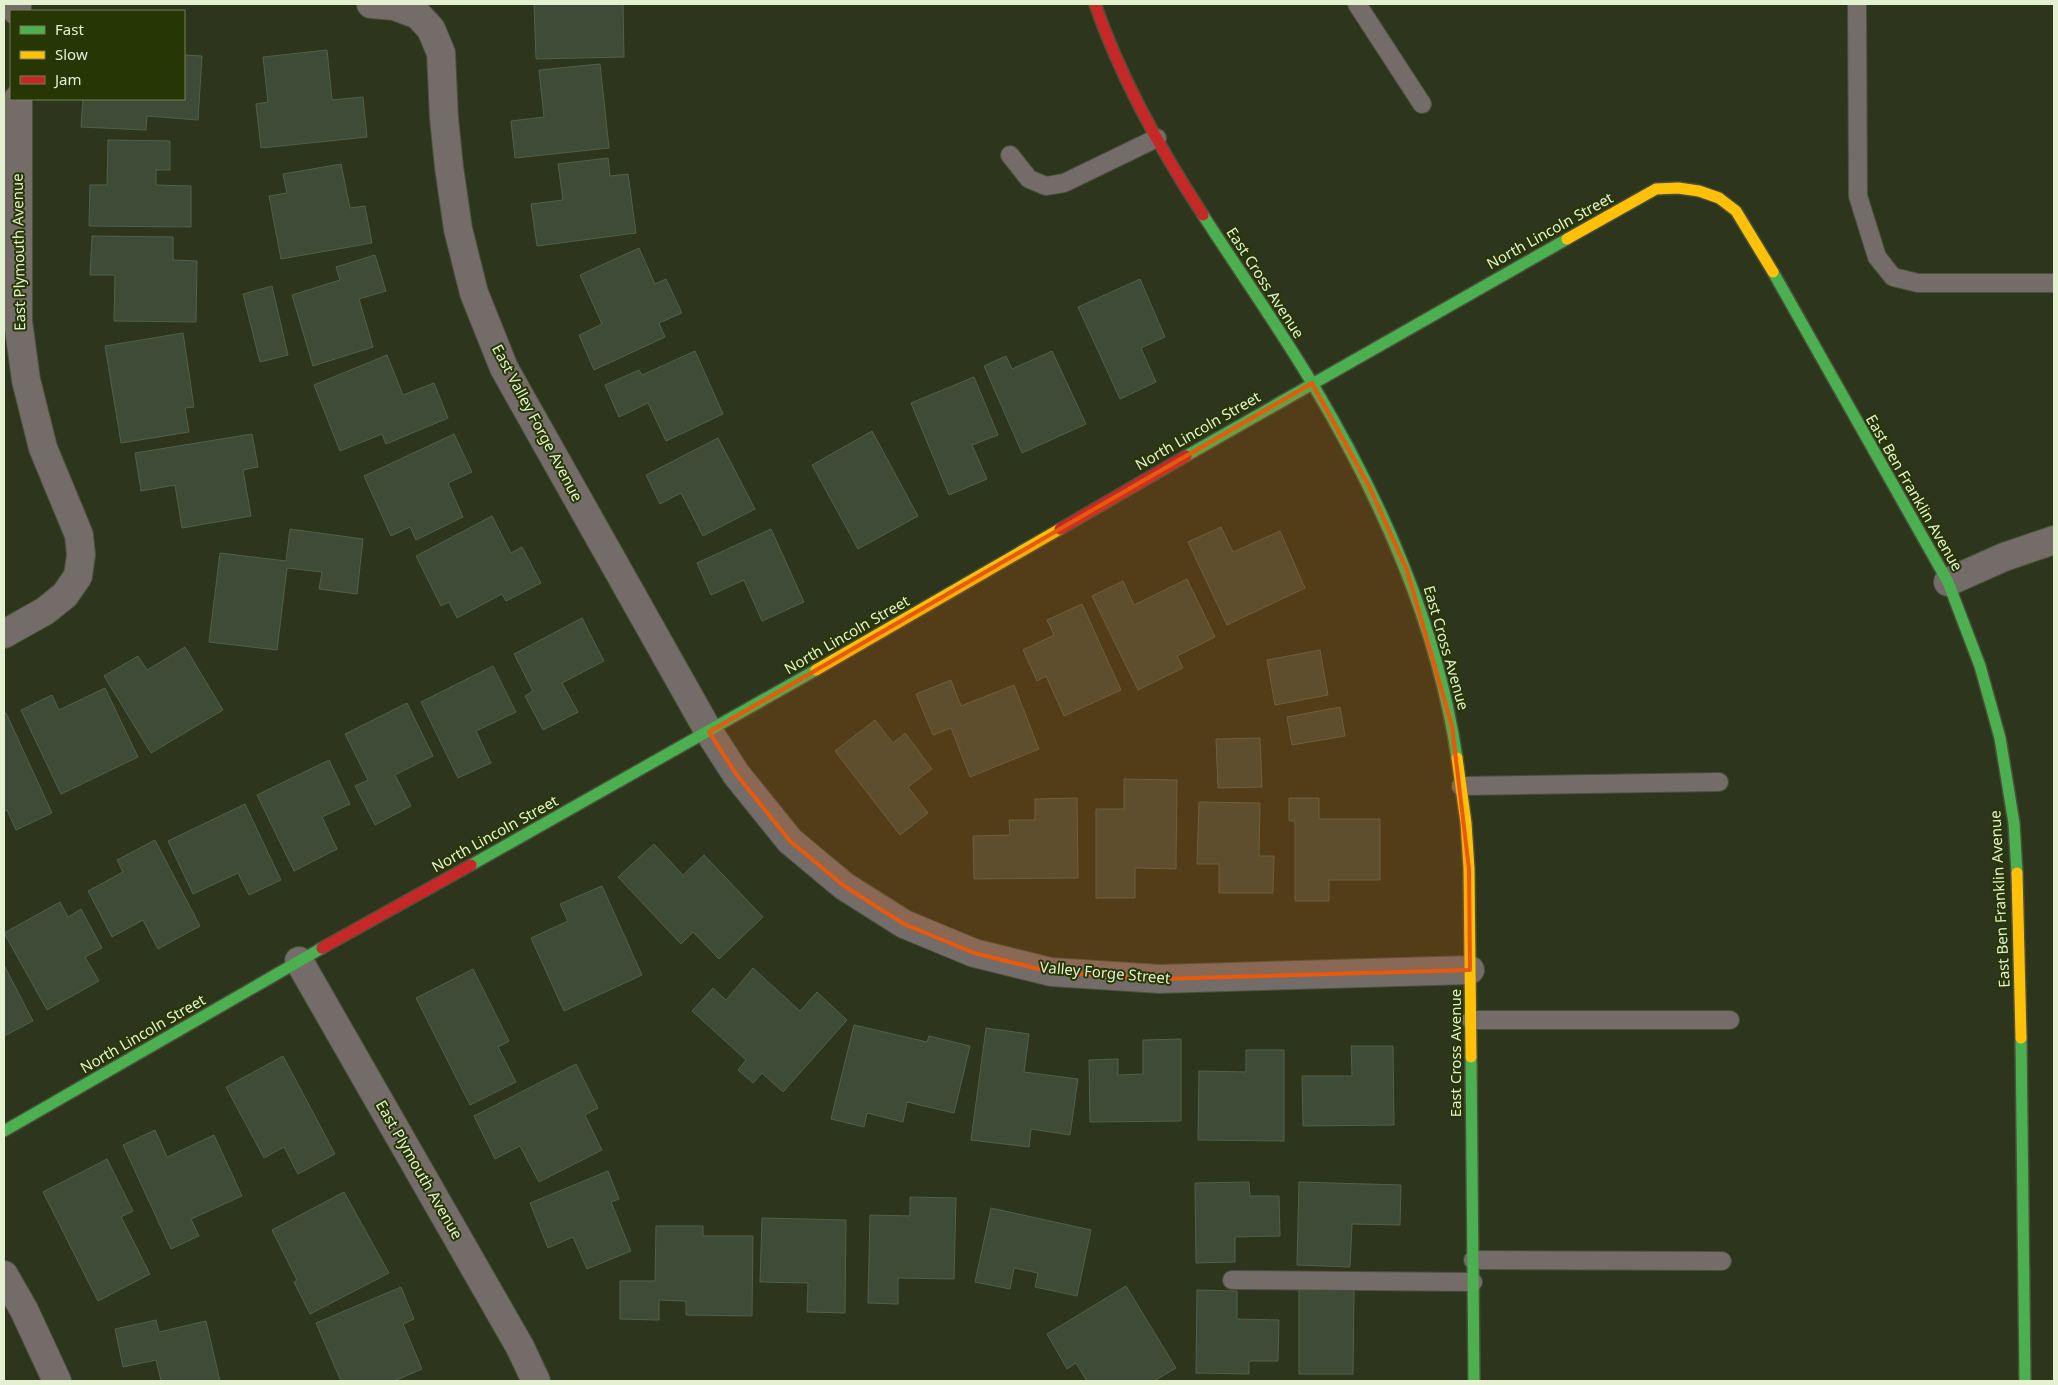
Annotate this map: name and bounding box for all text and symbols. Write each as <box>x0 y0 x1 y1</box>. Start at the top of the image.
legend <box>10 10 185 100</box>
text: Fast <box>55 19 84 39</box>
text: Slow <box>55 44 88 64</box>
text: Jam <box>53 69 82 89</box>
street label: East Plymouth Avenue <box>7 173 29 331</box>
street label: North Lincoln Street <box>1483 187 1617 273</box>
street label: East Cross Avenue <box>1222 223 1309 342</box>
street label: East Valley Forge Avenue <box>488 341 588 504</box>
street label: North Lincoln Street <box>1131 386 1264 474</box>
street label: East Ben Franklin Avenue <box>1862 411 1968 574</box>
street label: East Cross Avenue <box>1420 583 1474 712</box>
street label: North Lincoln Street <box>780 590 913 678</box>
street label: North Lincoln Street <box>428 790 562 876</box>
street label: East Ben Franklin Avenue <box>1984 810 2014 988</box>
street label: Valley Forge Street <box>1039 956 1172 988</box>
street label: North Lincoln Street <box>76 989 209 1077</box>
street label: East Cross Avenue <box>1445 989 1465 1117</box>
street label: East Plymouth Avenue <box>372 1096 468 1243</box>

